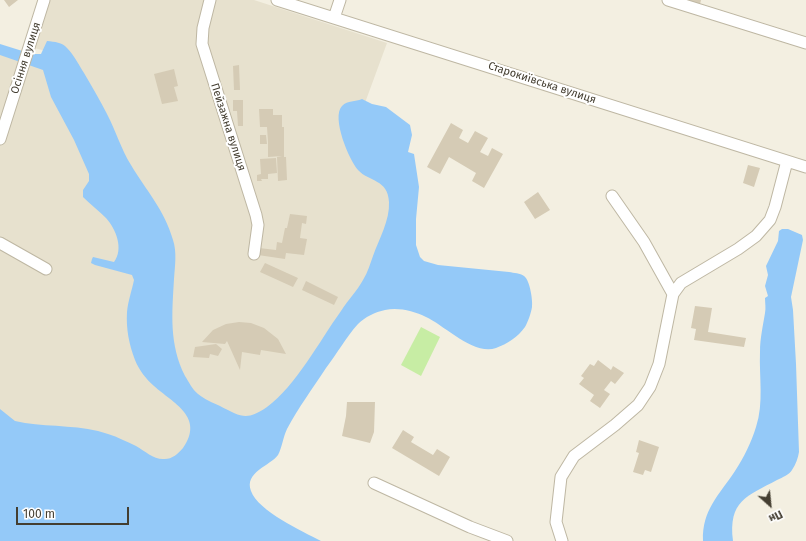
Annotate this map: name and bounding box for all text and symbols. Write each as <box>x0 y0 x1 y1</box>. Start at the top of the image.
street label: Осіння вулиця <box>8 20 44 96</box>
street label: Старокиївська вулиця <box>486 59 598 107</box>
street label: Пейзажна вулиця <box>208 81 248 173</box>
north arrow <box>750 485 790 525</box>
scale bar <box>18 499 131 525</box>
text: 100 m <box>23 507 55 521</box>
text: Пн <box>767 507 785 525</box>

